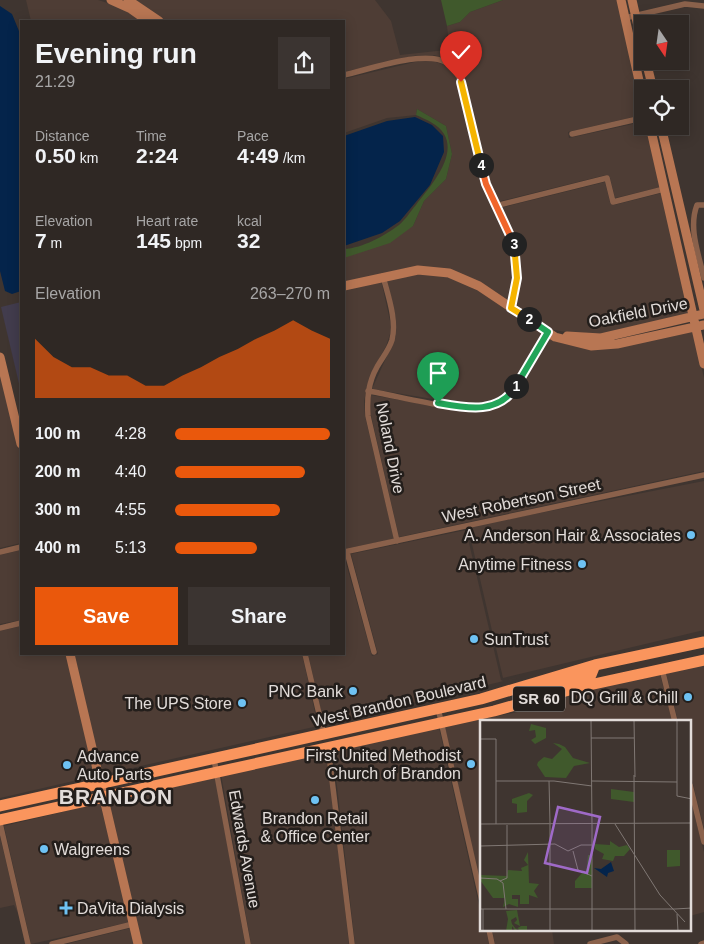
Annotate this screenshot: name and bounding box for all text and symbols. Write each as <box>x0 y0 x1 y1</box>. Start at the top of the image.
north arrow <box>634 15 689 70</box>
map controls <box>634 15 689 135</box>
pin <box>440 31 482 82</box>
button: share <box>278 37 330 89</box>
text: Evening run <box>35 38 197 69</box>
icon: check <box>447 38 475 66</box>
text: 21:29 <box>35 73 75 90</box>
button: locate <box>634 80 689 135</box>
text: Distance <box>35 128 89 144</box>
text: Time <box>136 128 167 144</box>
text: Pace <box>237 128 269 144</box>
text: 0.50 <box>35 144 76 167</box>
text: 2:24 <box>136 144 178 167</box>
text: 4:49 <box>237 144 279 167</box>
text: km <box>76 150 98 166</box>
text: /km <box>279 150 305 166</box>
pin: 4 <box>468 152 494 178</box>
text: 4 <box>478 157 485 173</box>
text: Elevation <box>35 213 93 229</box>
text: Heart rate <box>136 213 198 229</box>
text: kcal <box>237 213 262 229</box>
text: 7 <box>35 229 47 252</box>
text: 145 <box>136 229 171 252</box>
text: 32 <box>237 229 260 252</box>
pin: 3 <box>502 232 526 256</box>
text: m <box>47 235 62 251</box>
text: bpm <box>171 235 202 251</box>
text: 3 <box>511 236 518 252</box>
text: Elevation <box>35 285 101 302</box>
text: 263–270 m <box>250 285 330 302</box>
street label: Oakfield Drive <box>587 295 689 330</box>
pin: 2 <box>516 306 542 332</box>
text: 2 <box>526 311 533 327</box>
pin <box>417 352 459 403</box>
icon: arrive <box>424 359 452 387</box>
pin: 1 <box>504 374 528 398</box>
text: 1 <box>513 378 520 394</box>
street label: Noland Drive <box>373 401 408 495</box>
text: 100 m <box>35 425 80 442</box>
text: 4:28 <box>115 425 146 442</box>
text: 200 m <box>35 463 80 480</box>
text: 4:40 <box>115 463 146 480</box>
street label: West Robertson Street <box>440 475 602 526</box>
text: 300 m <box>35 501 80 518</box>
text: 4:55 <box>115 501 146 518</box>
place label: A. Anderson Hair & Associates <box>464 527 681 544</box>
marker: A. Anderson Hair & Associates <box>685 529 697 541</box>
text: 400 m <box>35 539 80 556</box>
text: 5:13 <box>115 539 146 556</box>
place label: Anytime Fitness <box>458 556 572 573</box>
marker: Anytime Fitness <box>576 558 588 570</box>
button: Save <box>35 587 178 645</box>
button: Share <box>188 587 330 645</box>
place label: SunTrust <box>484 631 549 648</box>
marker: SunTrust <box>468 633 480 645</box>
street label: West Brandon Boulevard <box>311 673 488 730</box>
place label: PNC Bank <box>268 683 344 700</box>
marker: PNC Bank <box>347 685 359 697</box>
road number: SR 60 <box>513 686 565 712</box>
place label: DQ Grill & Chill <box>570 689 678 706</box>
marker: DQ Grill & Chill <box>682 691 694 703</box>
place label: The UPS Store <box>124 695 232 712</box>
marker: The UPS Store <box>236 697 248 709</box>
inset map <box>480 720 692 932</box>
place label: First United Methodist Church of Brandon <box>305 747 462 782</box>
place label: Advance Auto Parts <box>77 748 152 783</box>
marker: First United Methodist Church of Brandon <box>465 758 477 770</box>
marker: Advance Auto Parts <box>61 759 73 771</box>
district label: BRANDON <box>59 785 173 808</box>
street label: Edwards Avenue <box>226 789 263 910</box>
marker: Brandon Retail & Office Center <box>309 794 321 806</box>
place label: Brandon Retail & Office Center <box>260 810 370 845</box>
place label: Walgreens <box>54 841 130 858</box>
marker: Walgreens <box>38 843 50 855</box>
place label: DaVita Dialysis <box>77 900 184 917</box>
marker: DaVita Dialysis <box>59 901 73 915</box>

